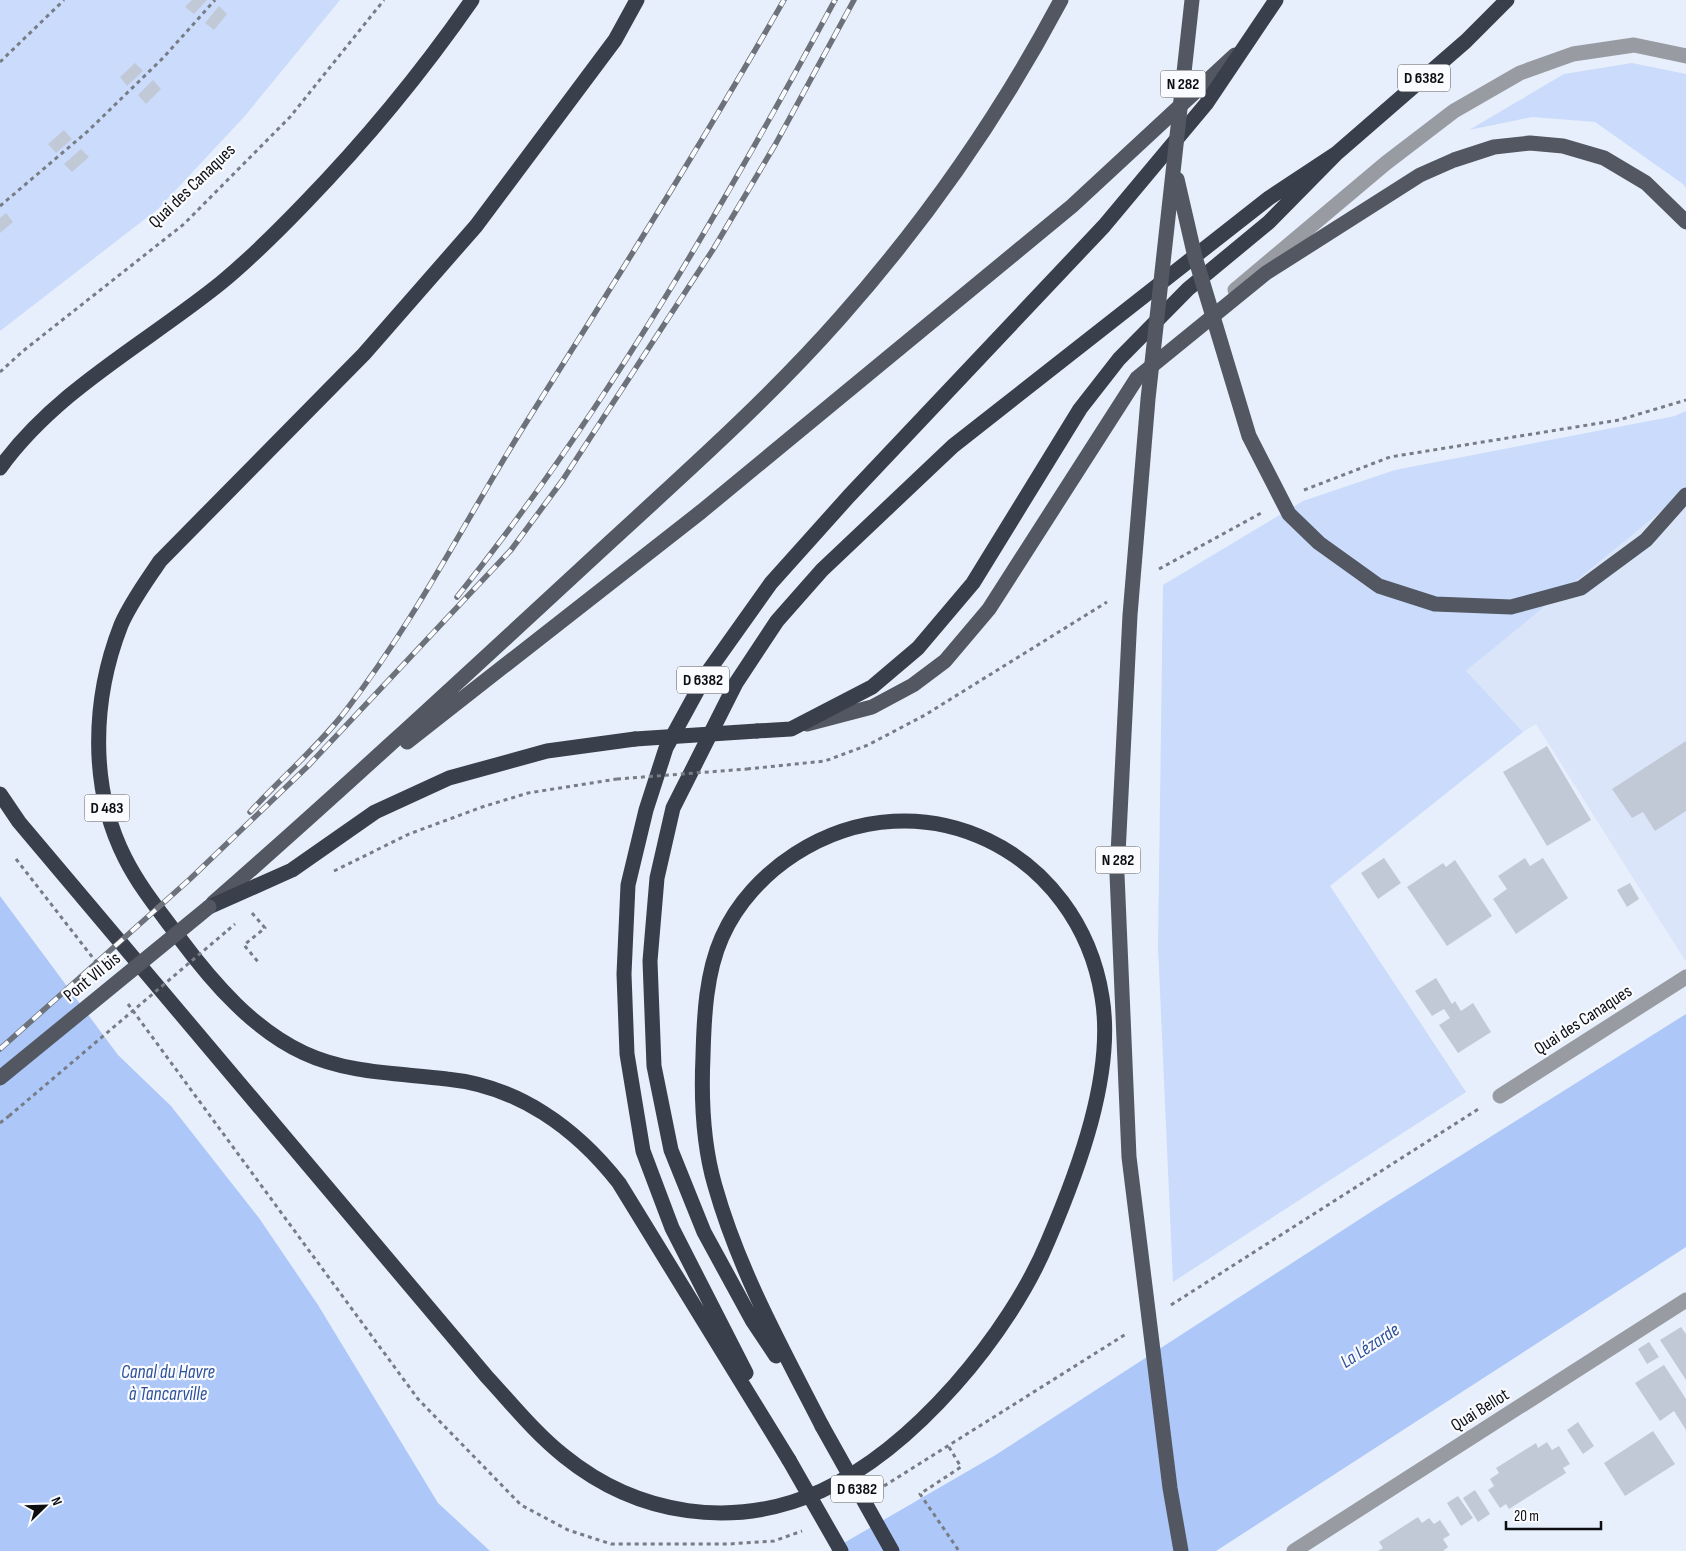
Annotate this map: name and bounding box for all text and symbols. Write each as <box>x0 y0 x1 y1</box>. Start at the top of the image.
road number: D 6382 <box>1398 64 1450 92</box>
road number: N 282 <box>1160 70 1206 98</box>
street label: Quai des Canaques <box>144 139 240 233</box>
road number: D 6382 <box>677 666 729 694</box>
road number: D 483 <box>84 794 130 821</box>
road number: N 282 <box>1096 846 1140 874</box>
street label: Pont VII bis <box>59 948 125 1006</box>
street label: Quai des Canaques <box>1530 981 1636 1059</box>
water label: La Lézarde <box>1336 1318 1404 1374</box>
water label: Canal du Havre à Tancarville <box>121 1361 216 1406</box>
street label: Quai Bellot <box>1447 1384 1513 1436</box>
road number: D 6382 <box>831 1476 883 1502</box>
north arrow <box>20 1481 70 1531</box>
text: N <box>47 1494 66 1508</box>
scale bar <box>1506 1498 1601 1530</box>
text: 20 m <box>1514 1507 1539 1526</box>

